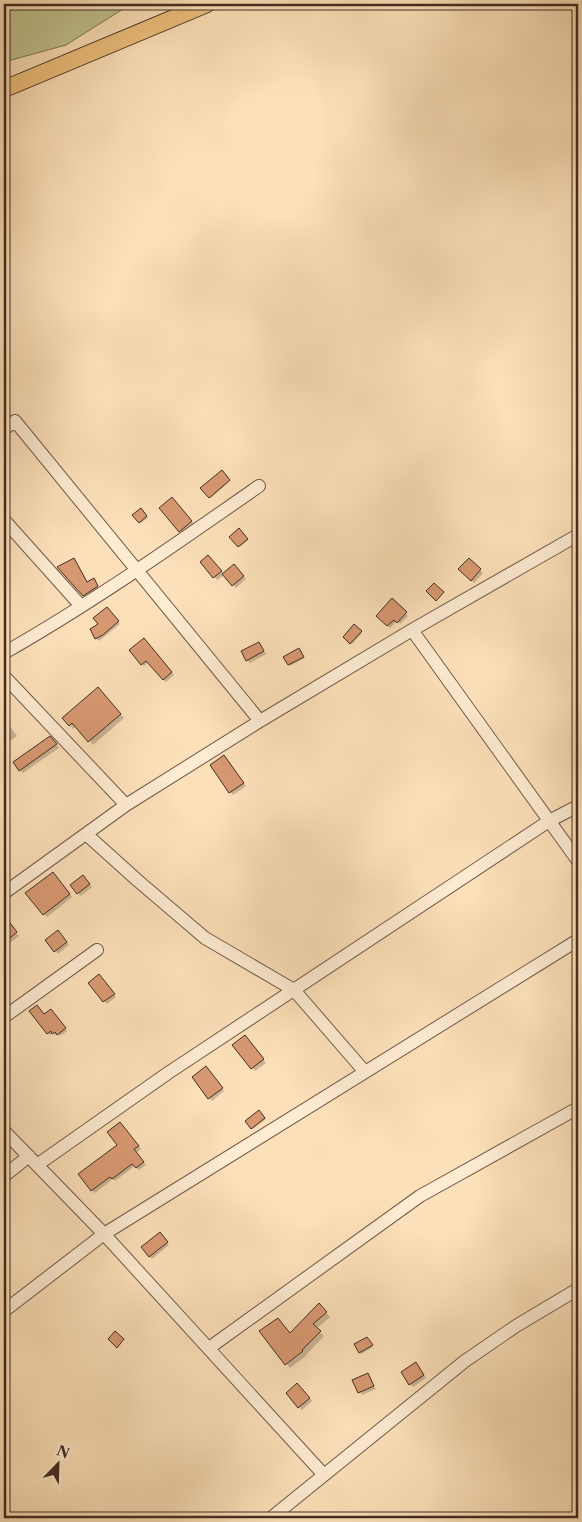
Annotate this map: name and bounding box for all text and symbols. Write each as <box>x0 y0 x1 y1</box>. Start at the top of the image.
north arrow <box>32 1440 82 1490</box>
text: N <box>54 1441 72 1463</box>

